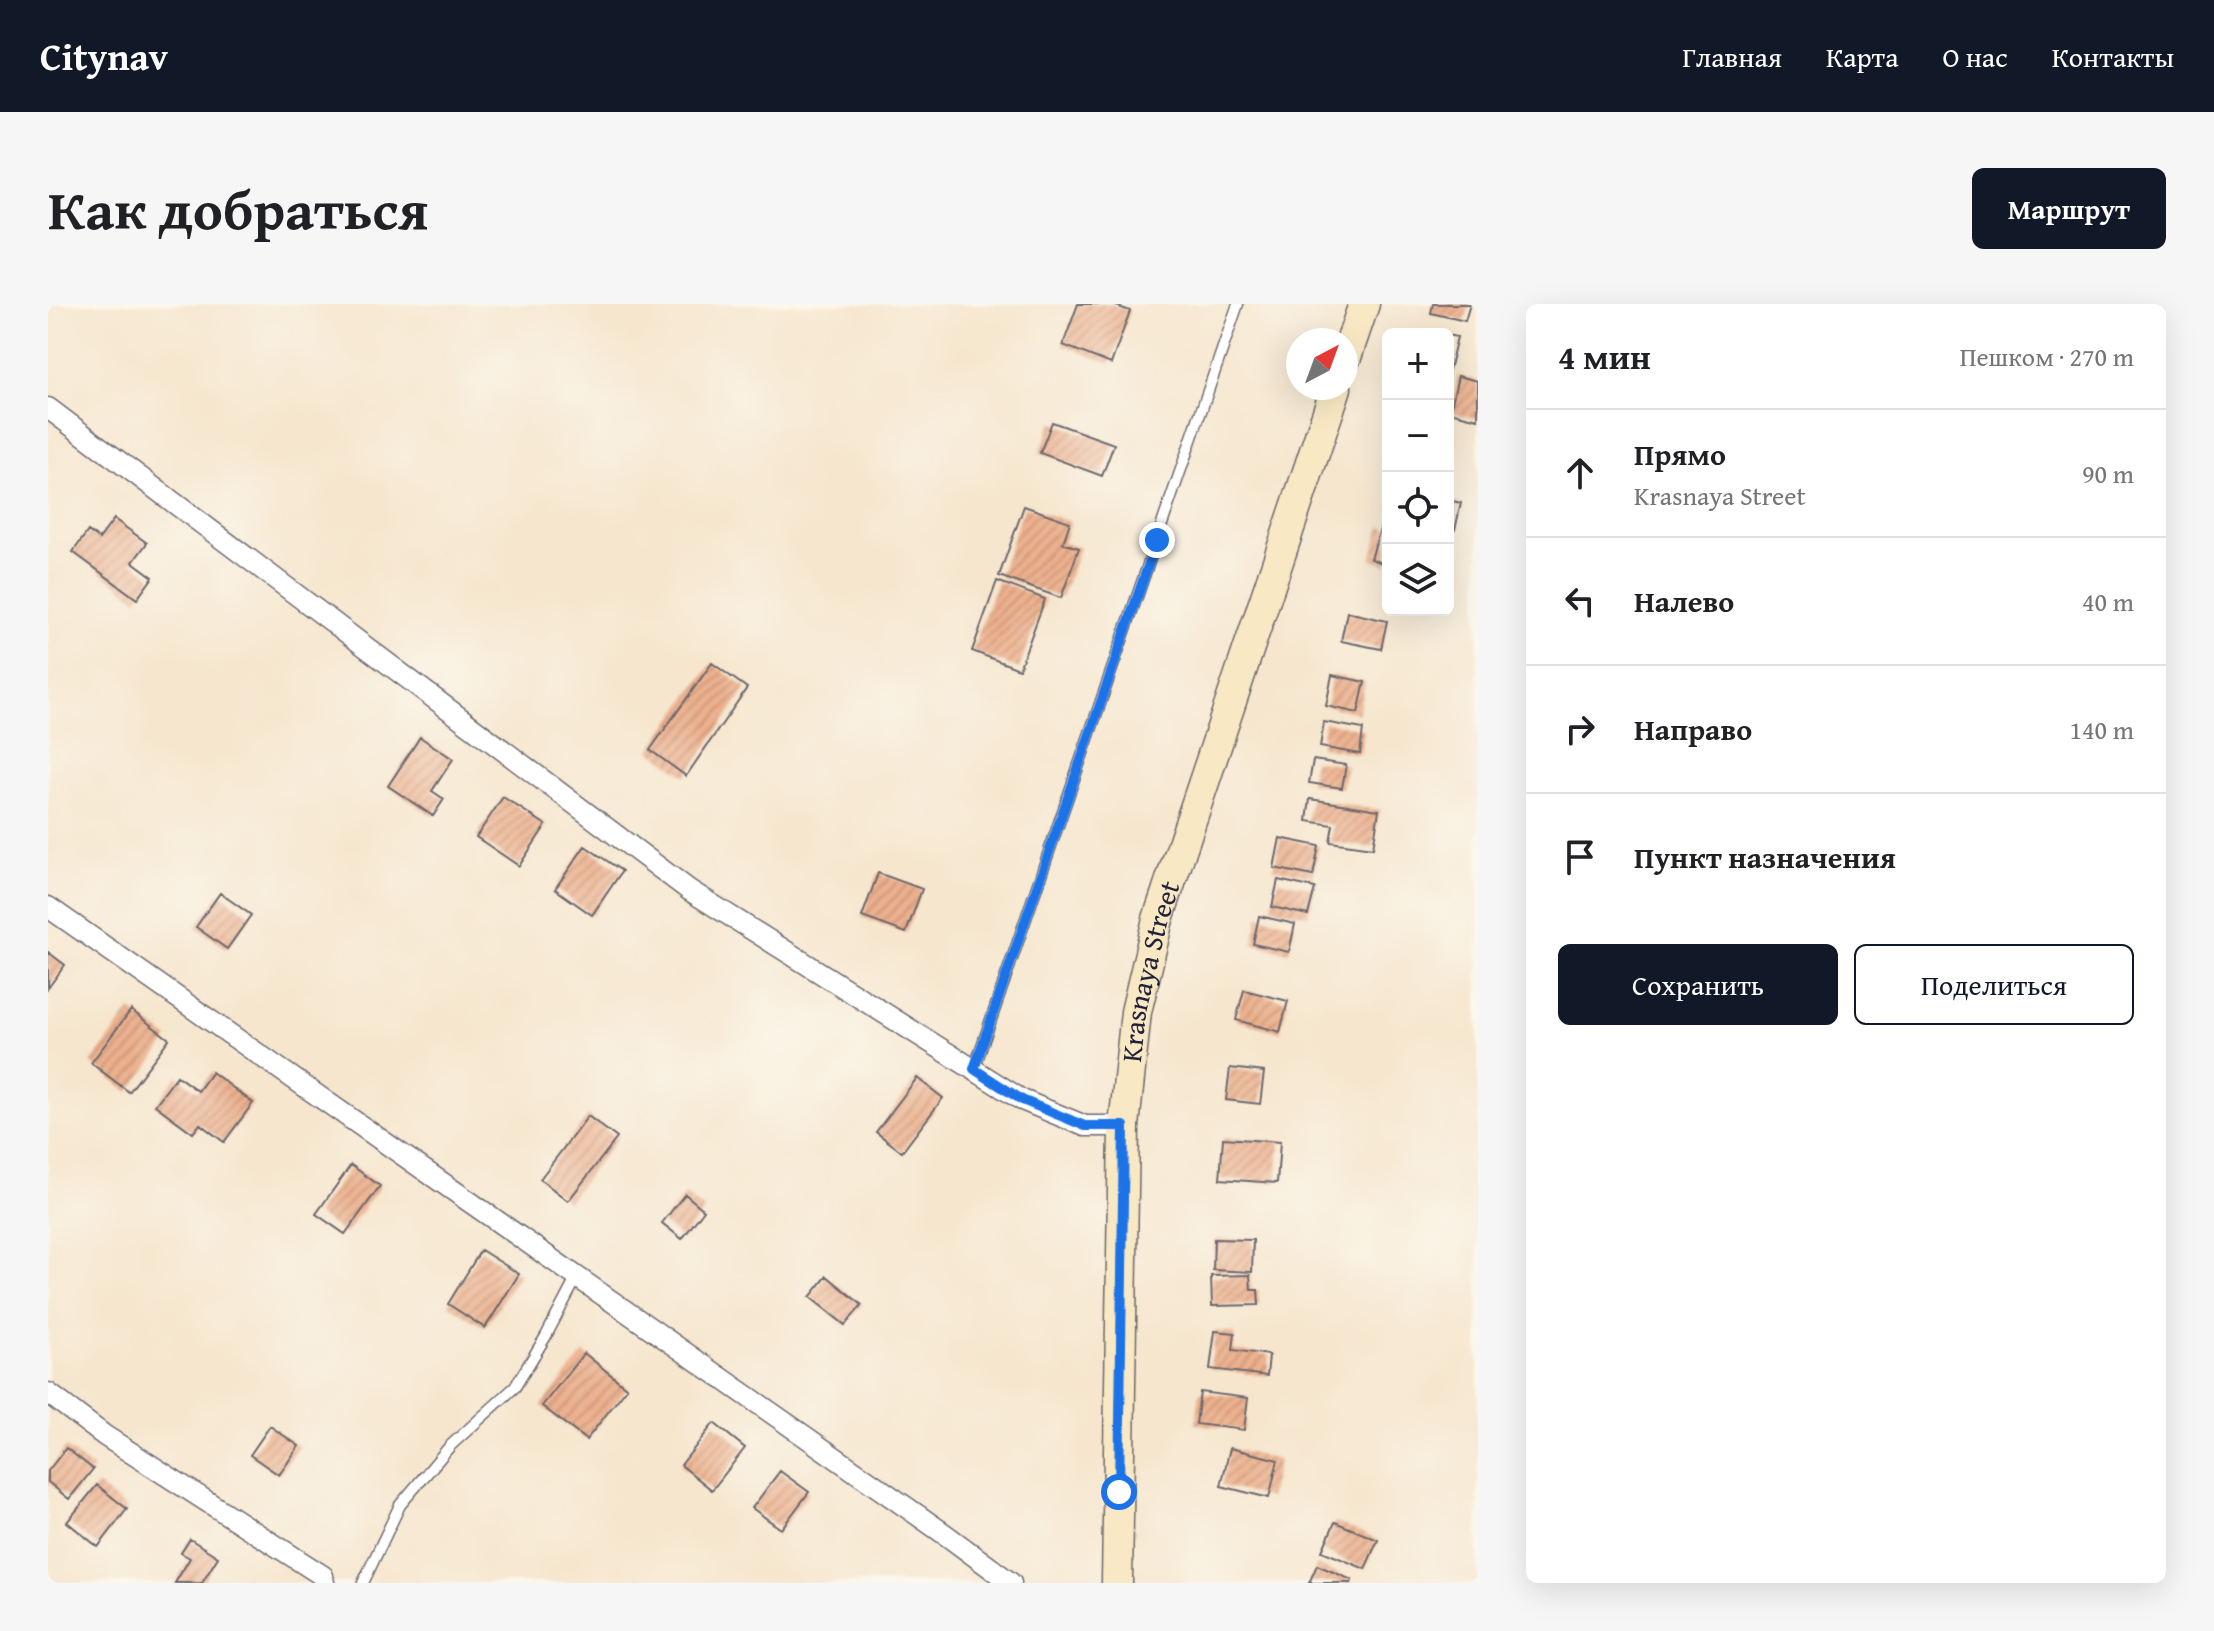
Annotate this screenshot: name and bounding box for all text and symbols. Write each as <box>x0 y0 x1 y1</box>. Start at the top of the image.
text: Citynav <box>40 28 168 84</box>
text: Главная <box>1682 36 1782 77</box>
text: Карта <box>1826 36 1898 77</box>
text: О нас <box>1942 36 2008 77</box>
text: Контакты <box>2052 36 2174 77</box>
text: Как добраться <box>48 167 428 250</box>
button: Маршрут <box>1972 168 2166 249</box>
north arrow <box>1286 328 1358 400</box>
map controls <box>1382 328 1454 616</box>
button: + <box>1382 328 1454 400</box>
text: 4 мин <box>1558 332 1651 381</box>
text: Пешком · 270 m <box>1960 337 2134 376</box>
button: − <box>1382 400 1454 472</box>
text: Прямо <box>1634 432 1726 476</box>
icon: ahead <box>1558 451 1602 495</box>
text: 90 m <box>2082 454 2134 493</box>
button: locate <box>1382 472 1454 544</box>
text: Krasnaya Street <box>1634 476 1806 515</box>
route end <box>1139 522 1175 558</box>
button: layers <box>1382 544 1454 616</box>
icon: left <box>1558 579 1602 623</box>
text: Налево <box>1634 579 1734 623</box>
text: 40 m <box>2082 582 2134 621</box>
icon: right <box>1558 707 1602 751</box>
text: Направо <box>1634 707 1752 751</box>
text: 140 m <box>2069 710 2134 749</box>
icon: arrive <box>1558 835 1602 879</box>
text: Пункт назначения <box>1634 835 1896 879</box>
street label: Krasnaya Street <box>1110 875 1189 1064</box>
button: Сохранить <box>1558 944 1838 1025</box>
button: Поделиться <box>1854 944 2134 1025</box>
route start <box>1101 1474 1137 1510</box>

